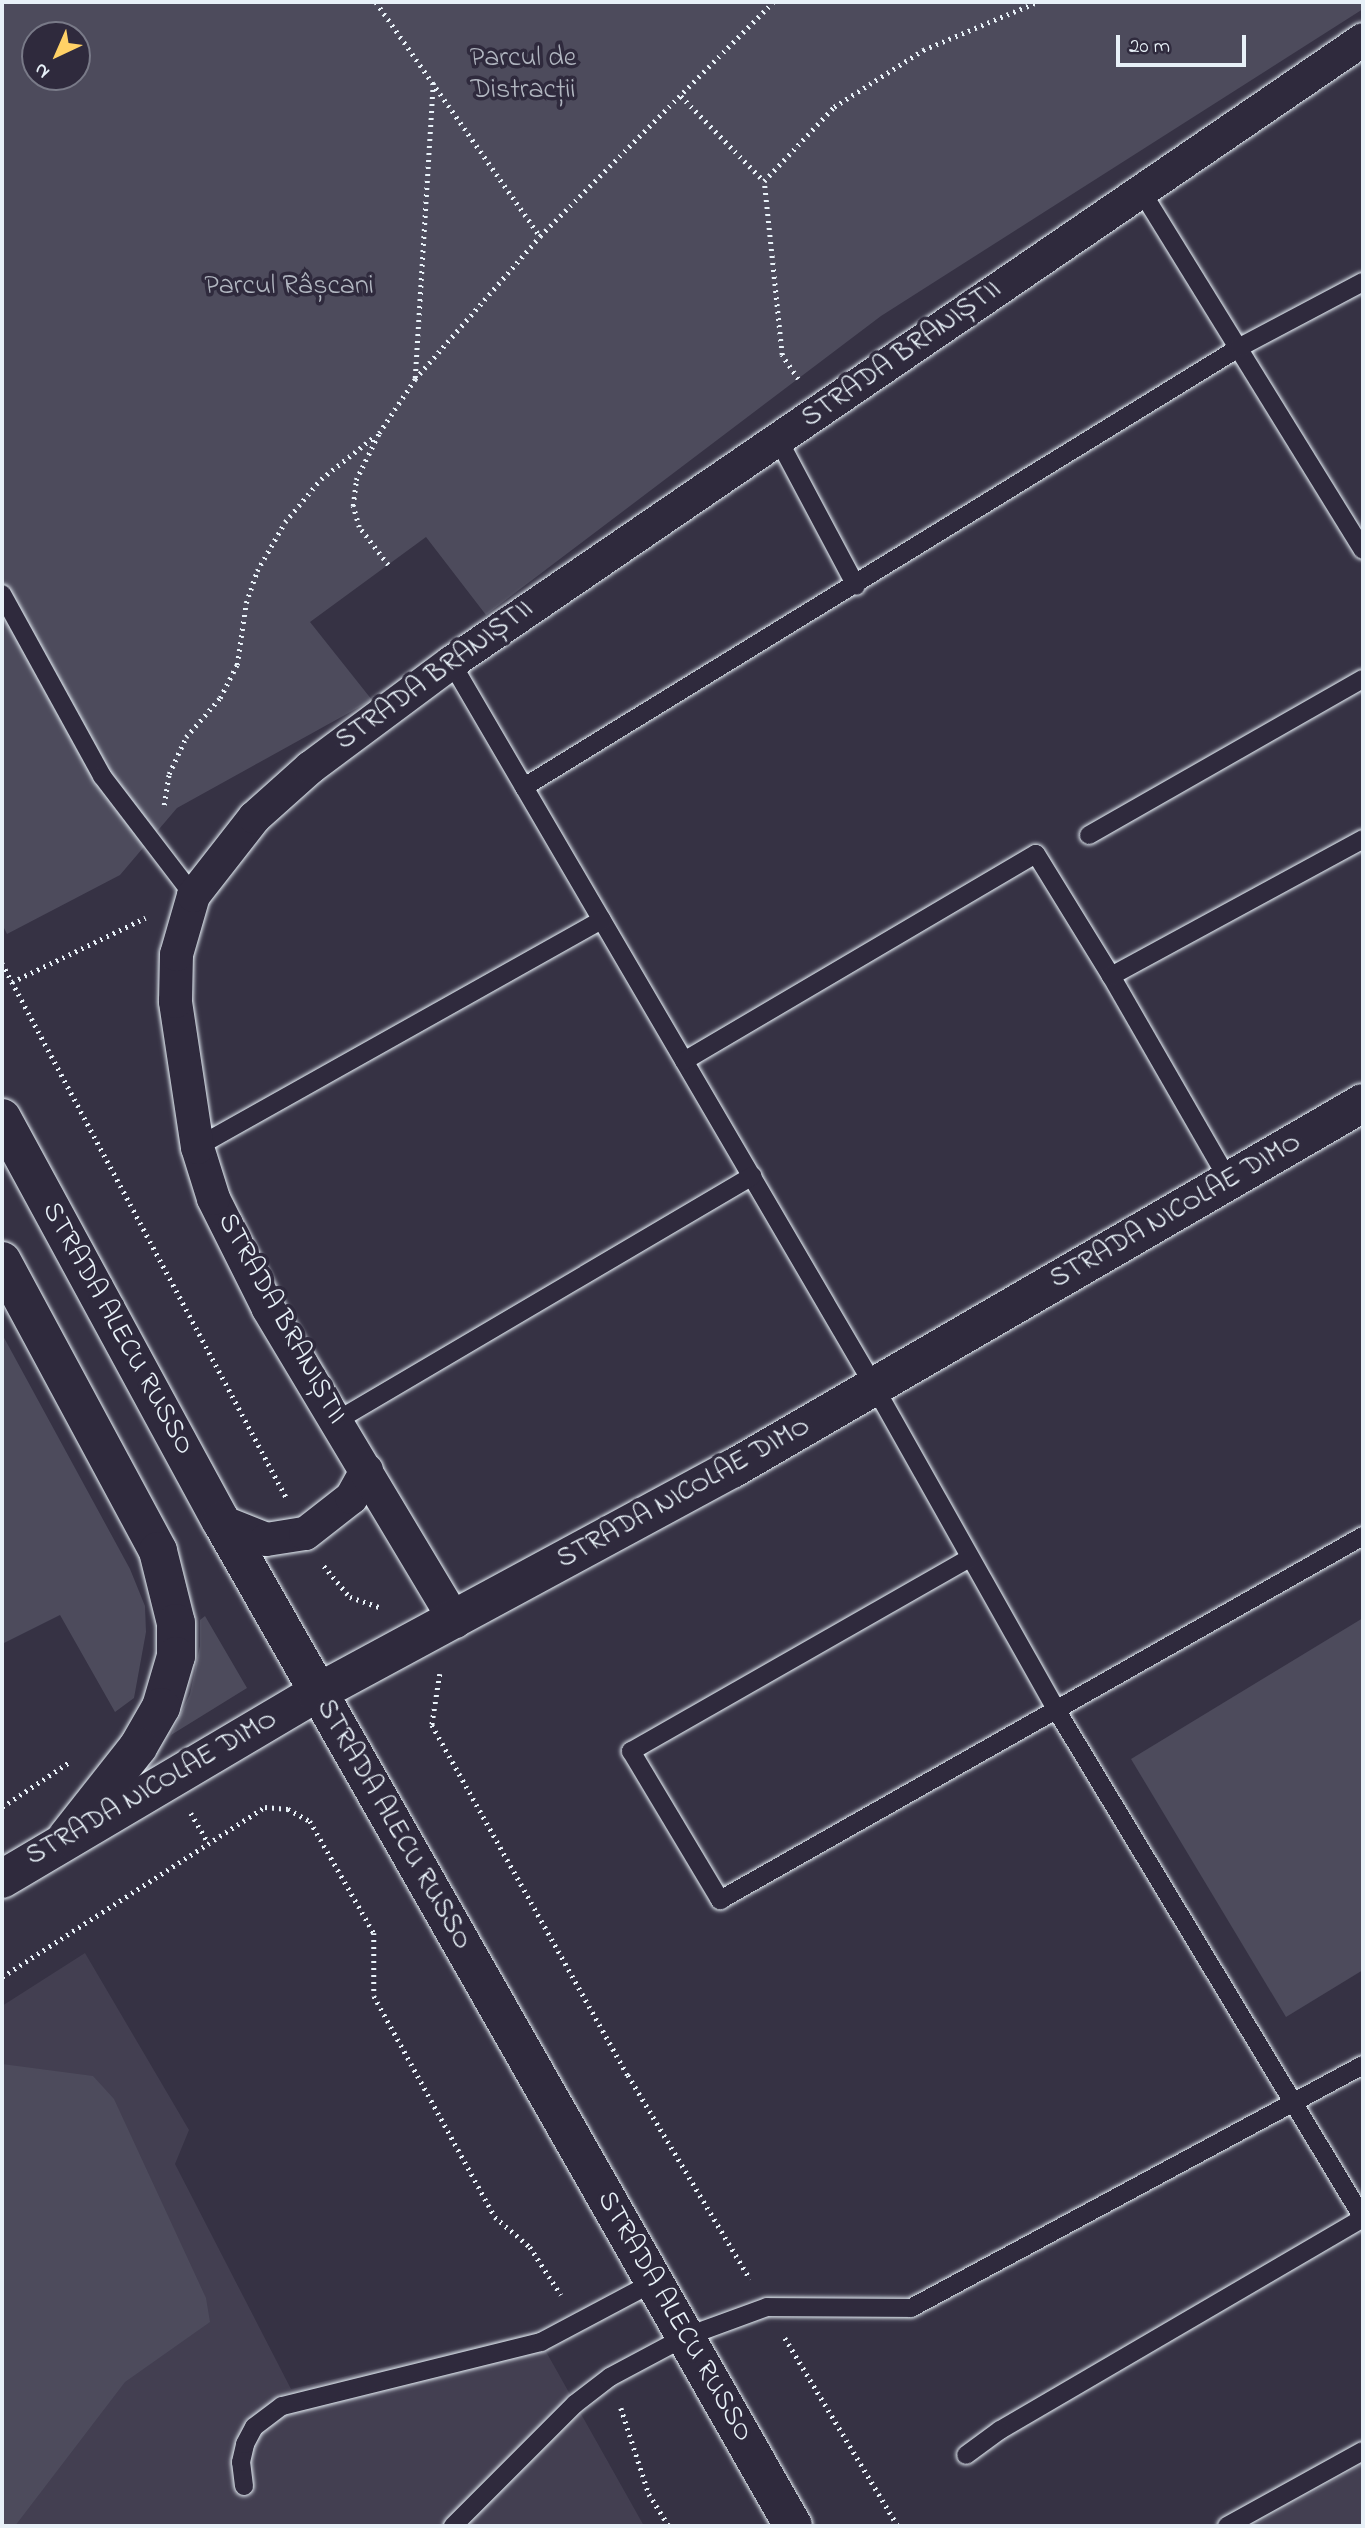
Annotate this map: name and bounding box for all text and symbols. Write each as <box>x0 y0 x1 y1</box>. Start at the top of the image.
north arrow <box>21 21 91 91</box>
scale bar <box>1120 21 1250 65</box>
text: 20 m <box>1129 32 1170 62</box>
park label: Parcul de Distracții <box>470 42 576 108</box>
text: N <box>28 56 56 84</box>
park label: Parcul Râșcani <box>204 270 374 304</box>
street label: STRADA BRANIȘTII <box>796 274 1008 436</box>
street label: STRADA BRANIȘTII <box>330 593 540 759</box>
street label: STRADA NICOLAE DIMO <box>1045 1126 1307 1298</box>
street label: STRADA ALECU RUSSO <box>34 1197 200 1461</box>
street label: STRADA BRANIȘTII <box>209 1208 353 1430</box>
street label: STRADA NICOLAE DIMO <box>552 1410 816 1578</box>
street label: STRADA ALECU RUSSO <box>308 1694 478 1956</box>
street label: STRADA NICOLAE DIMO <box>21 1703 283 1875</box>
street label: STRADA ALECU RUSSO <box>589 2186 759 2448</box>

